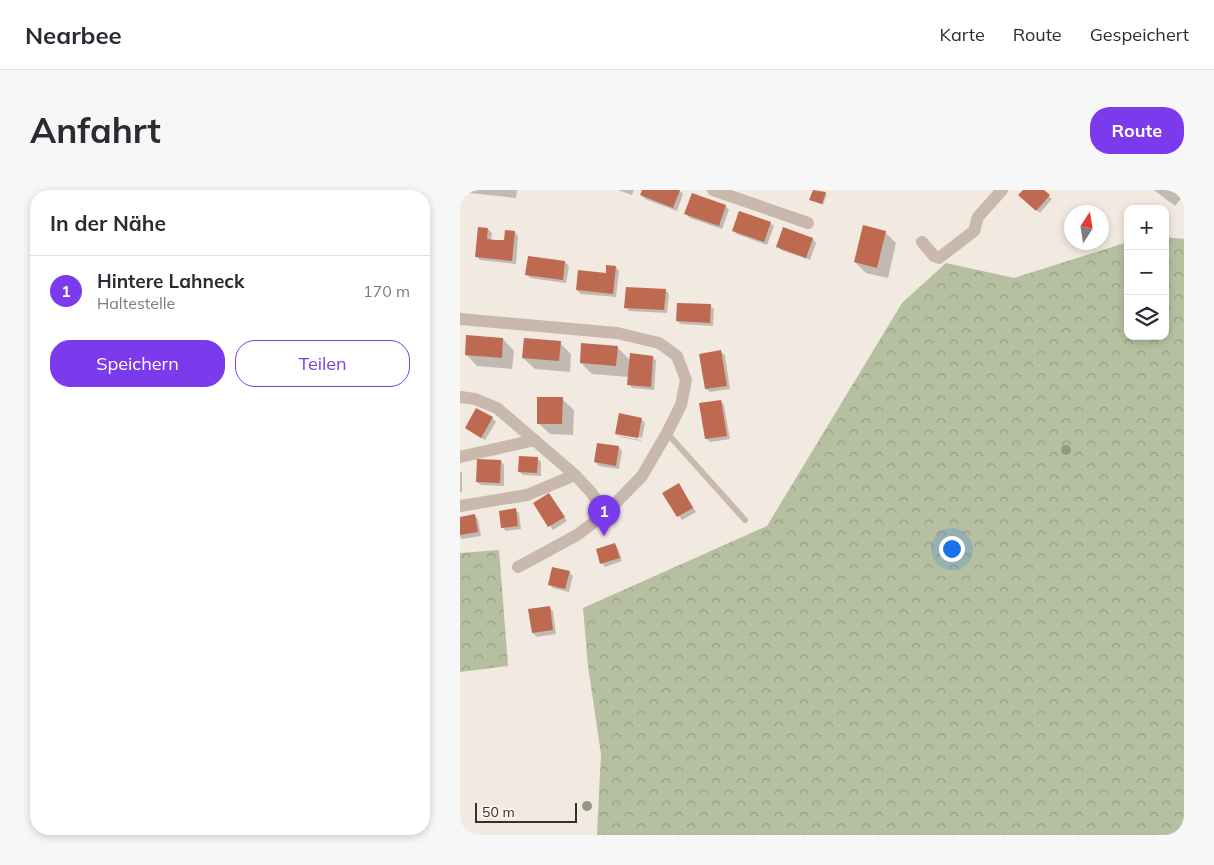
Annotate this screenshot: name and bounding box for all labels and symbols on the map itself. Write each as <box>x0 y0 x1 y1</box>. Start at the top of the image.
north arrow <box>1064 205 1109 250</box>
pin: 1 <box>588 495 620 536</box>
your location <box>939 536 965 562</box>
scale bar <box>475 800 578 823</box>

